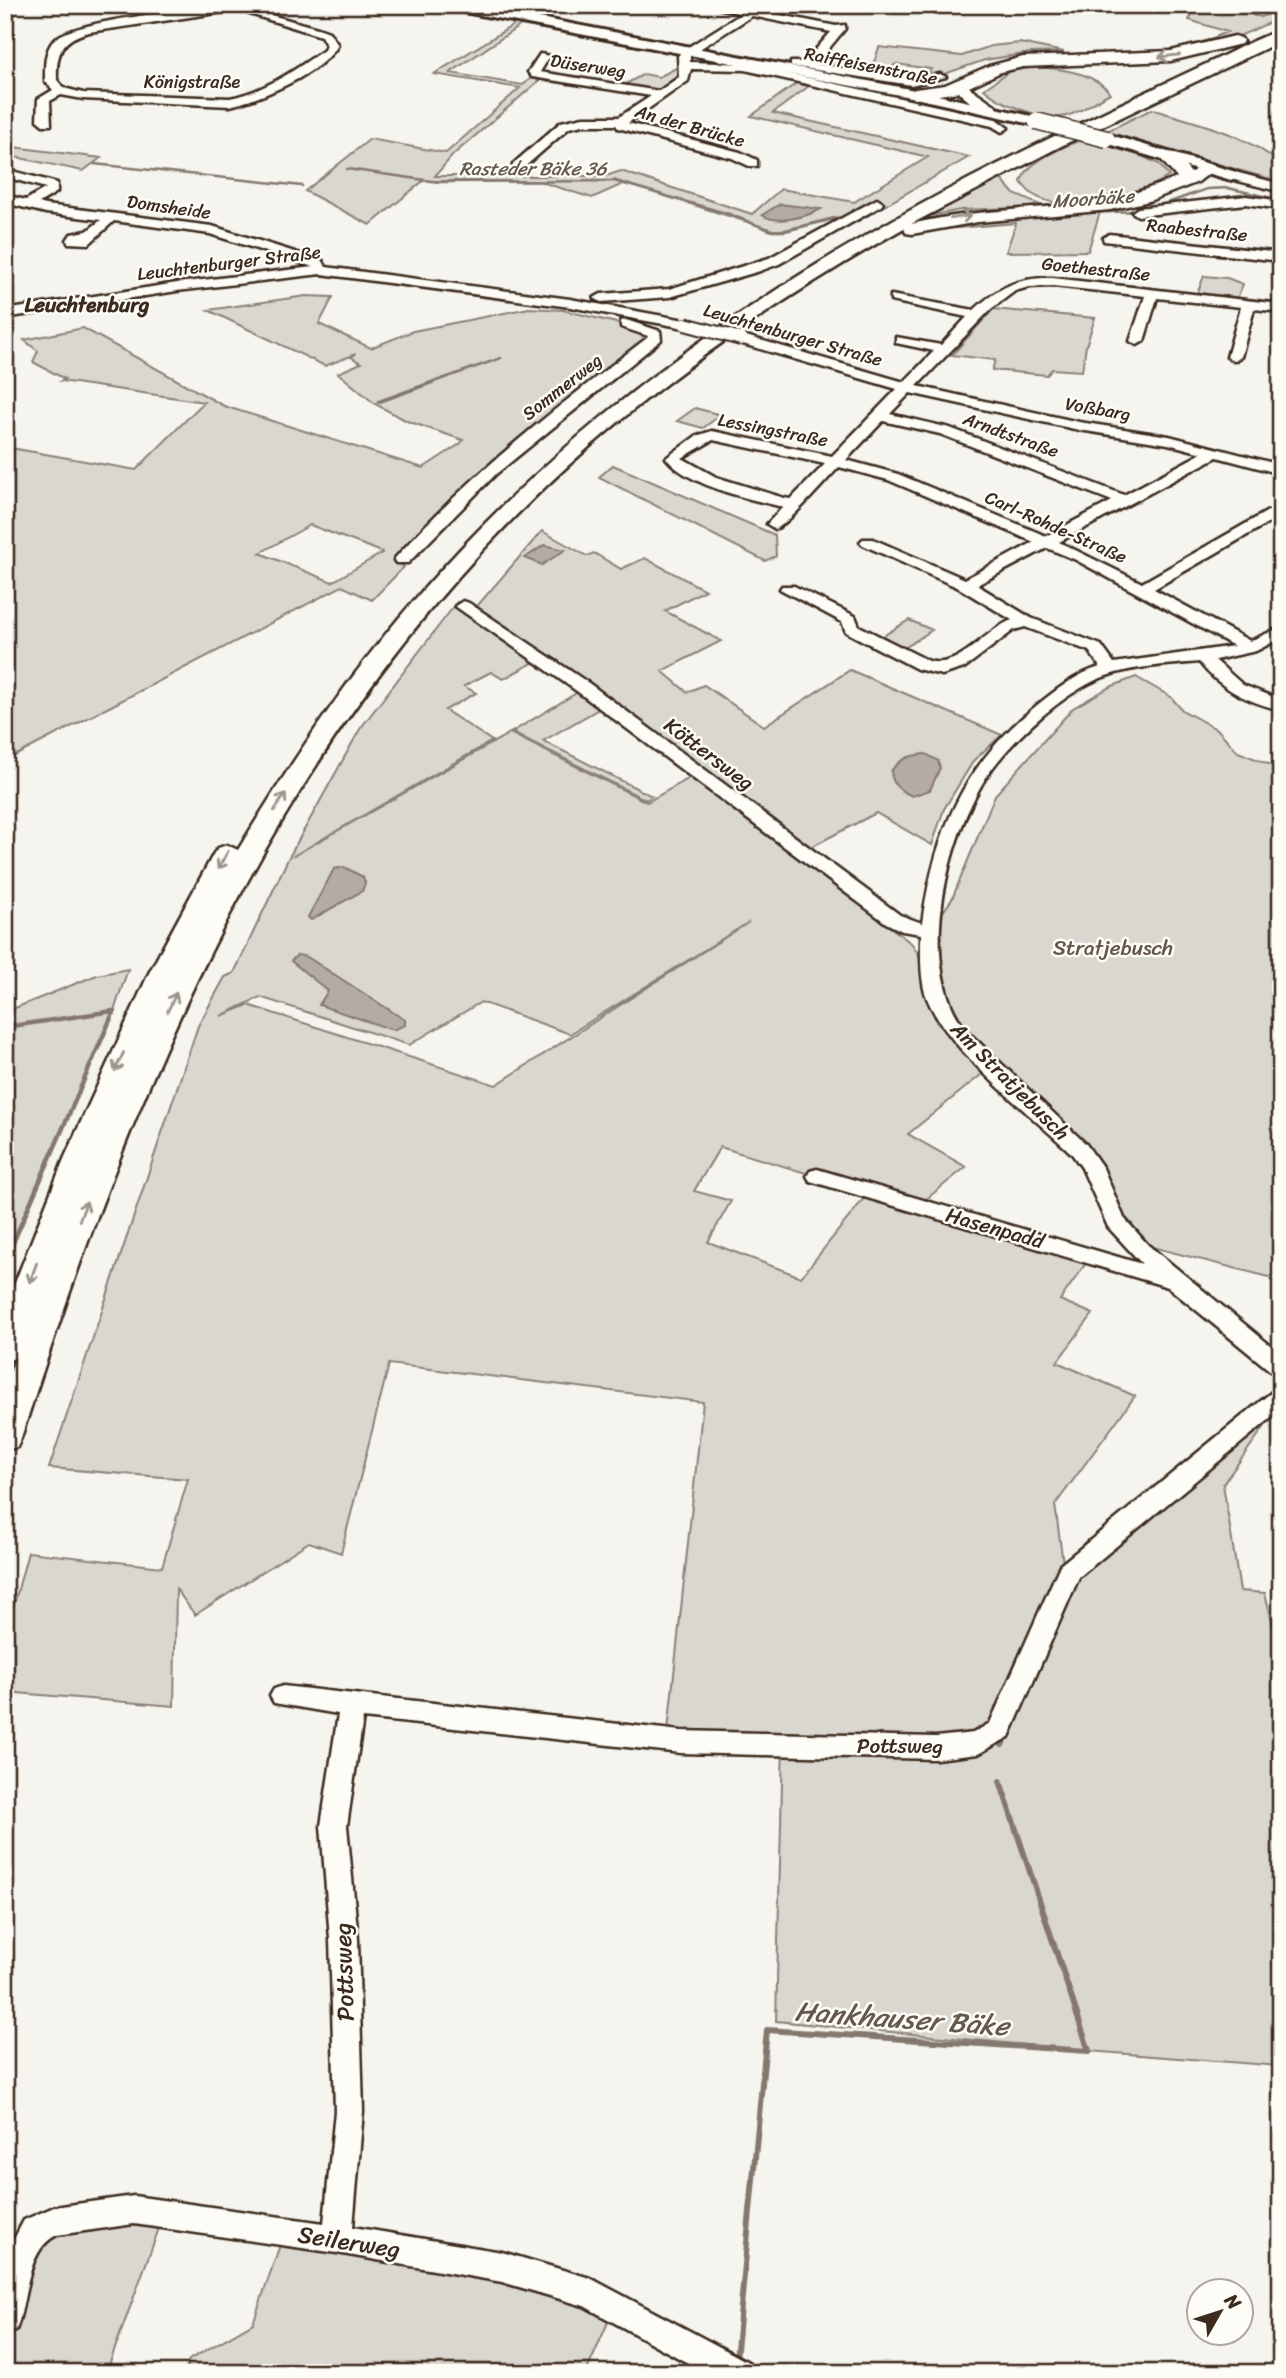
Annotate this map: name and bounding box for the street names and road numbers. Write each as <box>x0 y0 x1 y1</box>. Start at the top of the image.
street label: Raiffeisenstraße <box>802 37 940 95</box>
street label: Düserweg <box>548 44 628 88</box>
street label: Königstraße <box>144 66 241 98</box>
street label: An der Brücke <box>630 95 749 157</box>
street label: Domsheide <box>125 185 213 229</box>
street label: Raabestraße <box>1145 209 1249 251</box>
street label: Leuchtenburger Straße <box>135 236 323 290</box>
street label: Goethestraße <box>1040 247 1152 291</box>
street label: Leuchtenburger Straße <box>700 294 886 376</box>
street label: Sommerweg <box>515 345 609 429</box>
street label: Voßbarg <box>1063 388 1133 430</box>
street label: Arndtstraße <box>958 403 1063 467</box>
street label: Lessingstraße <box>715 404 831 456</box>
street label: Carl-Rohde-Straße <box>980 481 1132 573</box>
street label: Köttersweg <box>655 707 763 801</box>
street label: Am Stratjebusch <box>940 1011 1079 1150</box>
street label: Hasenpadd <box>941 1196 1051 1261</box>
street label: Pottsweg <box>857 1727 943 1765</box>
street label: Pottsweg <box>321 1922 367 2022</box>
street label: Seilerweg <box>295 2213 403 2271</box>

